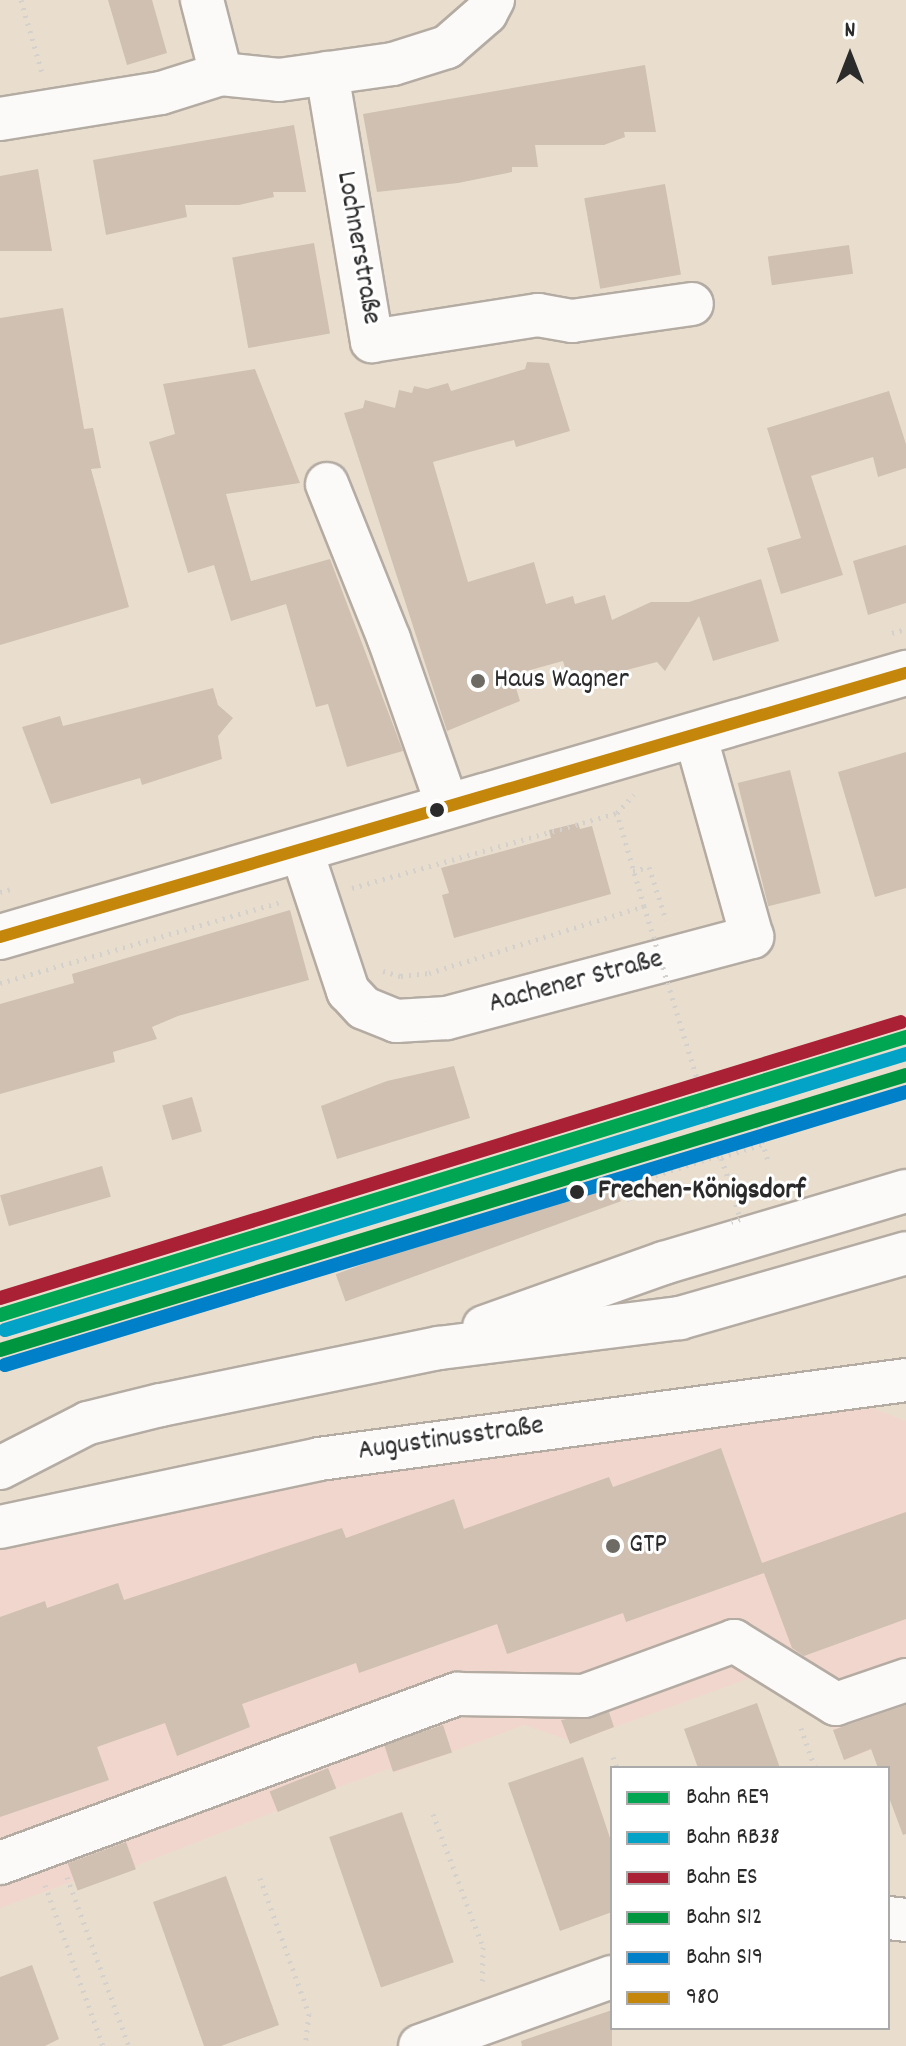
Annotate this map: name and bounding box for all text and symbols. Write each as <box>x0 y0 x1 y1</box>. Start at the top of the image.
north arrow <box>810 16 890 96</box>
text: N <box>845 16 855 47</box>
street label: Lochnerstraße <box>327 169 387 327</box>
place label: Haus Wagner <box>494 664 629 698</box>
marker: Haus Wagner <box>469 672 487 690</box>
unlabelled marker <box>429 802 445 818</box>
street label: Aachener Straße <box>485 944 667 1022</box>
place label: Frechen-Königsdorf <box>598 1175 805 1209</box>
marker: Frechen-Königsdorf <box>563 1178 591 1206</box>
street label: Augustinusstraße <box>356 1410 546 1470</box>
place label: GTP <box>629 1529 667 1563</box>
marker: GTP <box>604 1537 622 1555</box>
legend <box>610 1766 890 2030</box>
text: Bahn RE9 <box>686 1781 770 1815</box>
text: Bahn RB38 <box>686 1821 780 1855</box>
text: Bahn ES <box>686 1861 758 1895</box>
text: Bahn S12 <box>686 1901 763 1935</box>
text: Bahn S19 <box>686 1941 763 1975</box>
text: 980 <box>686 1981 720 2015</box>

